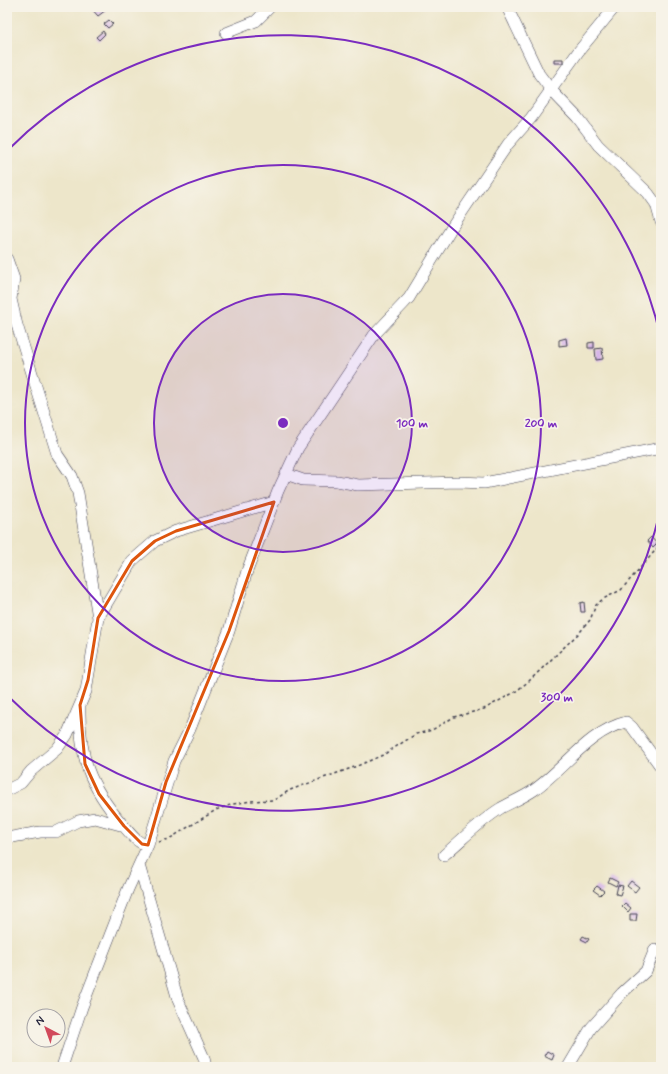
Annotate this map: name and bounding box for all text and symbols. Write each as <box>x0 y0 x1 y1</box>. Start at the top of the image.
centre of rings <box>276 416 290 430</box>
text: 100 m <box>396 416 429 432</box>
text: 200 m <box>525 416 558 432</box>
text: 300 m <box>541 690 574 706</box>
north arrow <box>26 1008 66 1048</box>
text: N <box>33 1014 47 1029</box>

